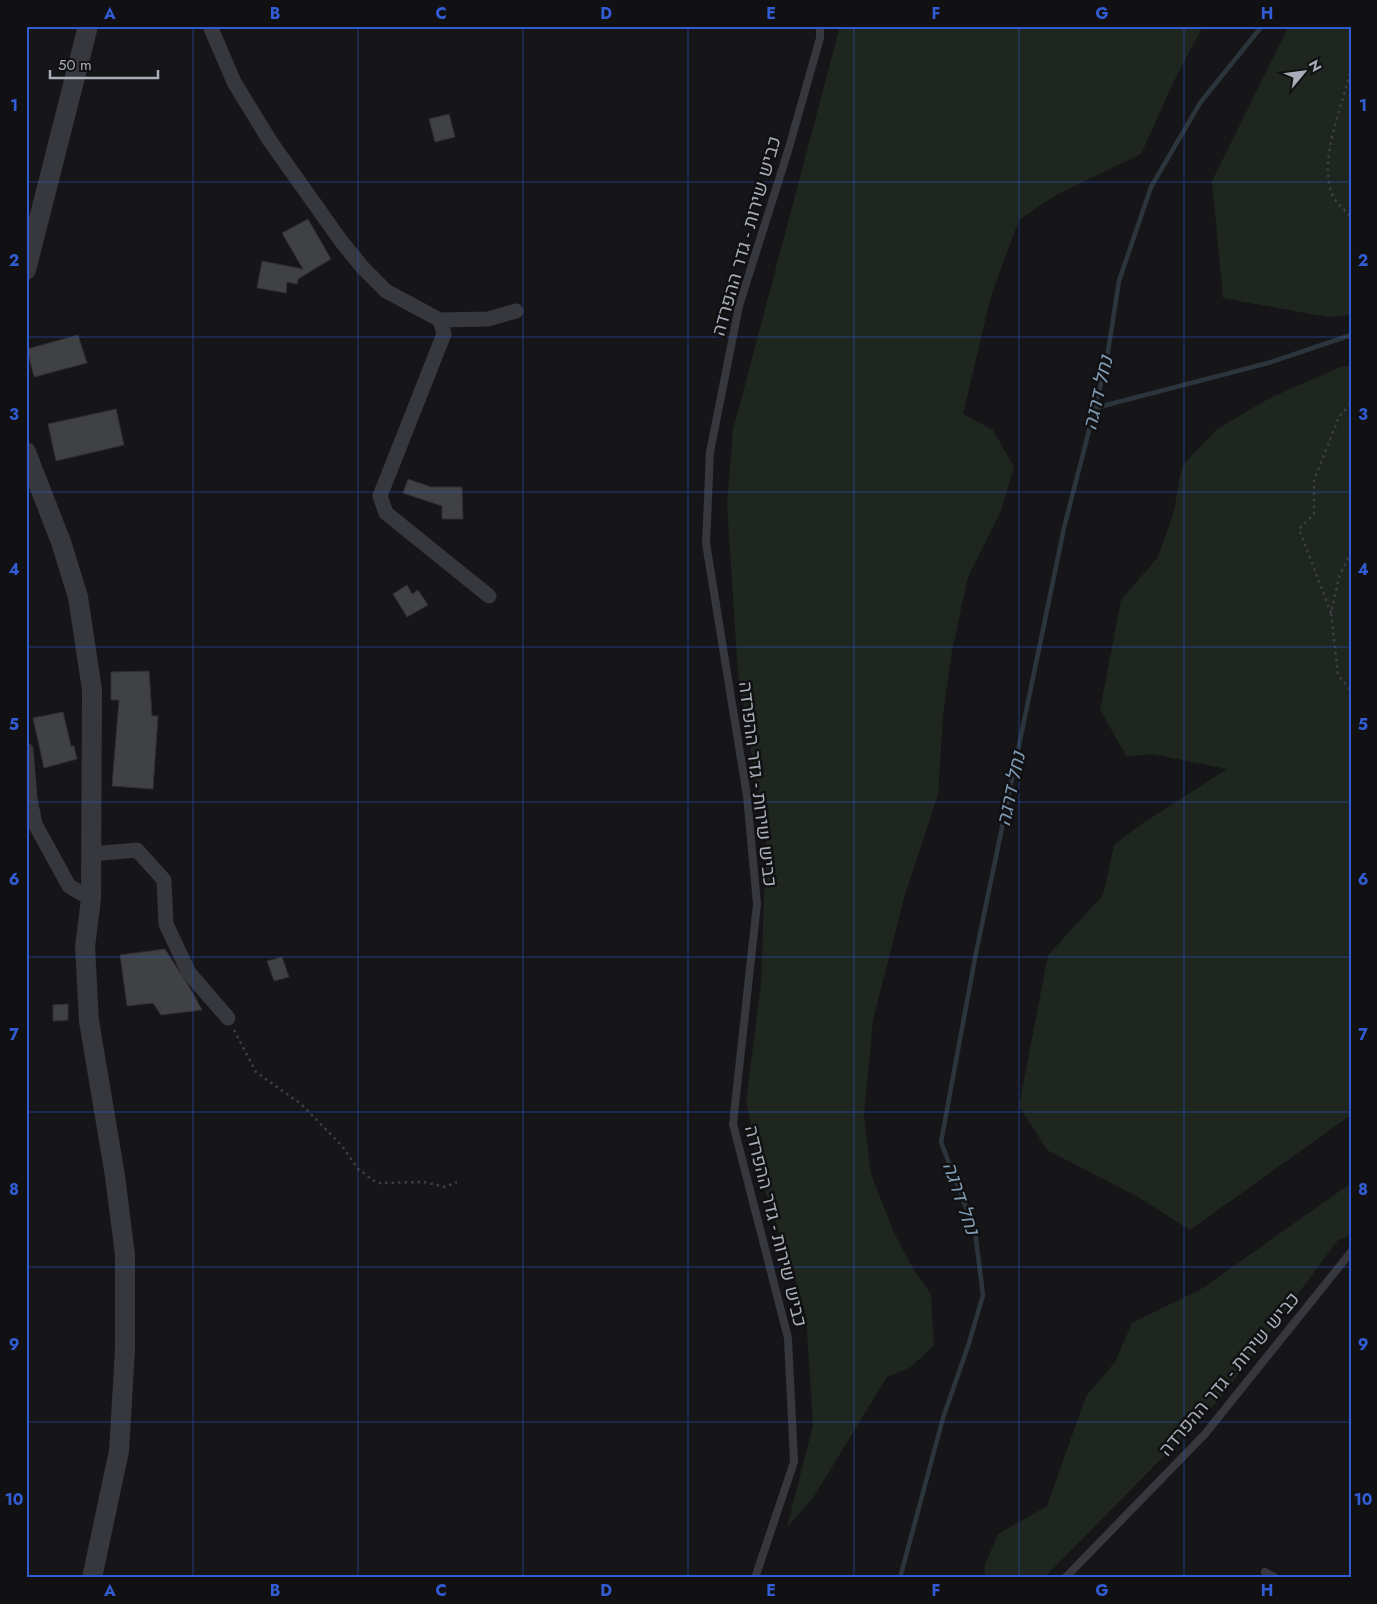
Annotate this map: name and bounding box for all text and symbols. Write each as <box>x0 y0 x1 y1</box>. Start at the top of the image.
text: A <box>103 2 116 25</box>
text: B <box>270 2 280 25</box>
text: C <box>435 2 447 25</box>
text: D <box>600 2 612 25</box>
text: E <box>766 2 776 25</box>
text: F <box>932 2 940 25</box>
text: G <box>1095 2 1109 25</box>
text: H <box>1261 2 1273 25</box>
scale bar <box>50 48 158 80</box>
north arrow <box>1280 48 1330 98</box>
text: 50 m <box>58 54 92 76</box>
text: N <box>1304 56 1327 75</box>
text: 1 <box>10 94 18 117</box>
text: 1 <box>1359 94 1367 117</box>
street label: כביש שירות - גדר ההפרדה <box>705 133 787 339</box>
text: 2 <box>9 249 19 272</box>
text: 2 <box>1358 249 1368 272</box>
water label: נחל דרגה <box>1075 351 1121 433</box>
text: 3 <box>9 403 19 426</box>
text: 3 <box>1358 403 1368 426</box>
text: 4 <box>8 558 20 581</box>
text: 4 <box>1357 558 1369 581</box>
street label: כביש שירות - גדר ההפרדה <box>732 680 784 888</box>
text: 5 <box>9 713 19 736</box>
text: 5 <box>1358 713 1368 736</box>
water label: נחל דרגה <box>989 747 1033 829</box>
text: 6 <box>9 868 19 891</box>
text: 6 <box>1358 868 1368 891</box>
text: 7 <box>9 1023 19 1046</box>
text: 7 <box>1358 1023 1368 1046</box>
street label: כביש שירות - גדר ההפרדה <box>738 1122 814 1330</box>
water label: נחל דרגה <box>935 1158 988 1240</box>
text: 8 <box>9 1178 19 1201</box>
text: 8 <box>1358 1178 1368 1201</box>
street label: כביש שירות - גדר ההפרדה <box>1152 1286 1306 1462</box>
text: 9 <box>9 1333 19 1356</box>
text: 9 <box>1358 1333 1368 1356</box>
text: 10 <box>5 1488 23 1511</box>
text: 10 <box>1354 1488 1372 1511</box>
text: A <box>103 1579 116 1602</box>
text: B <box>270 1579 280 1602</box>
text: C <box>435 1579 447 1602</box>
text: D <box>600 1579 612 1602</box>
text: E <box>766 1579 776 1602</box>
text: F <box>932 1579 940 1602</box>
text: G <box>1095 1579 1109 1602</box>
text: H <box>1261 1579 1273 1602</box>

